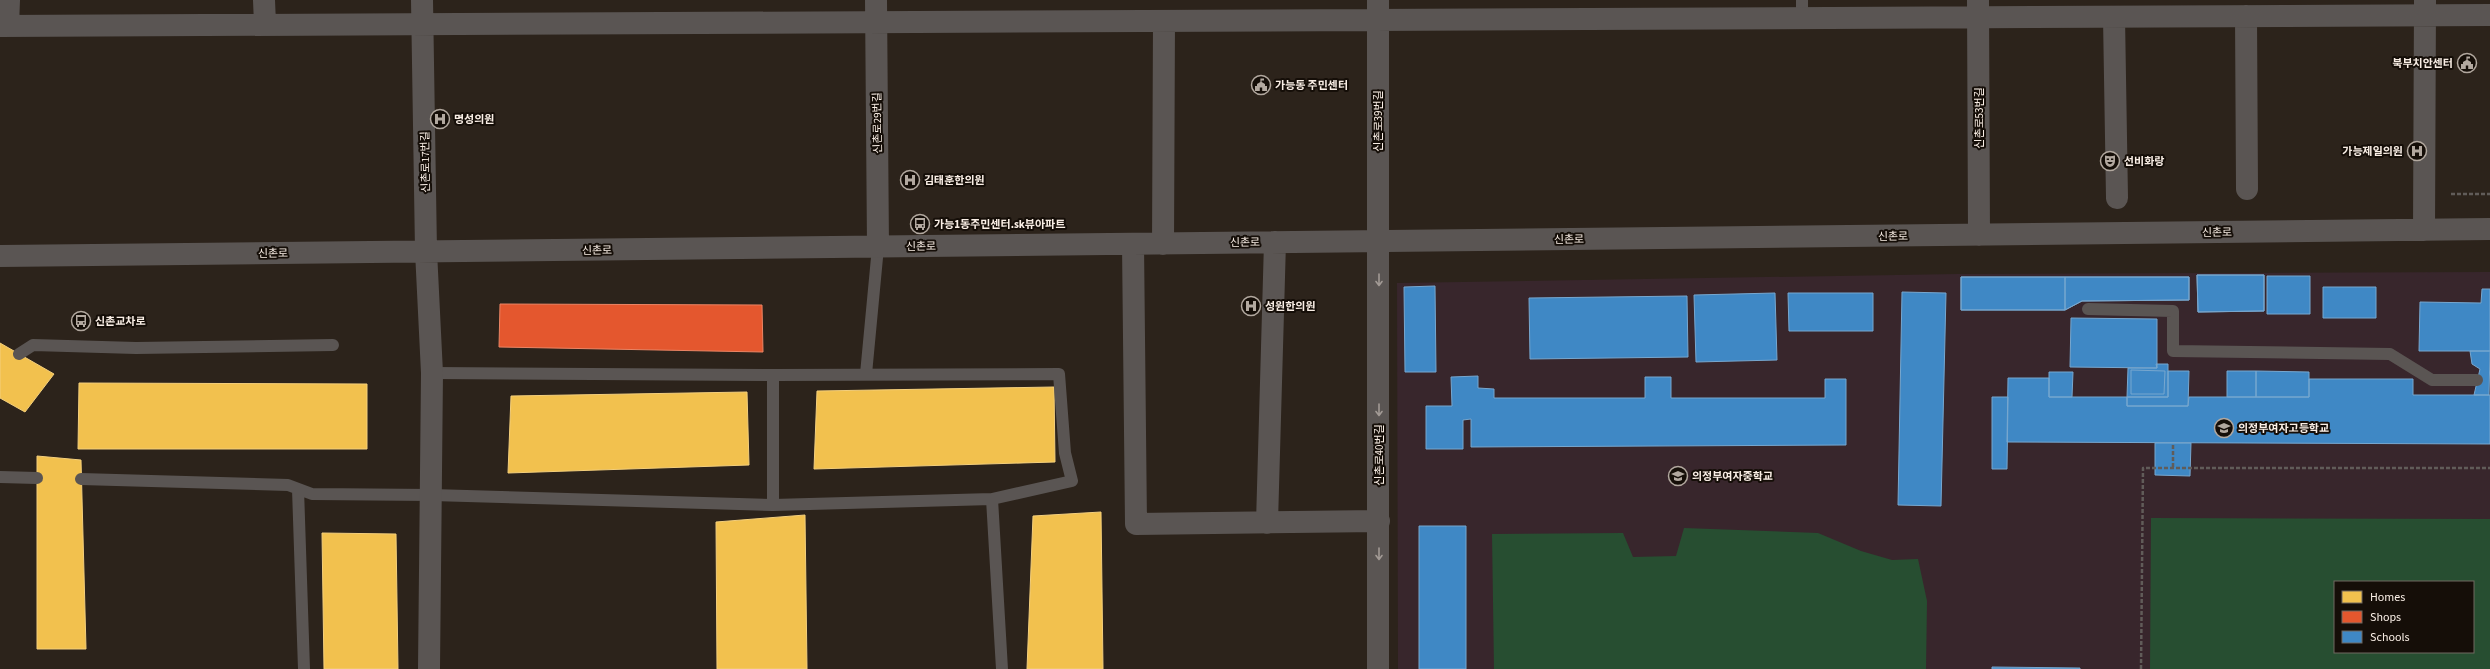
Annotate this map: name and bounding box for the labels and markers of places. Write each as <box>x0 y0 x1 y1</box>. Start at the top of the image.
public building icon: 북부치안센터 <box>2456 52 2478 74</box>
place label: 북부치안센터 <box>2392 56 2453 71</box>
public building icon: 가능동 주민센터 <box>1250 74 1272 96</box>
place label: 가능동 주민센터 <box>1275 78 1348 93</box>
hospital icon: 명성의원 <box>429 108 451 130</box>
place label: 명성의원 <box>454 112 494 127</box>
hospital icon: 가능제일의원 <box>2406 140 2428 162</box>
place label: 가능제일의원 <box>2342 144 2403 159</box>
theatre icon: 선비화랑 <box>2099 150 2121 172</box>
place label: 선비화랑 <box>2124 154 2164 169</box>
hospital icon: 김태훈한의원 <box>899 169 921 191</box>
place label: 김태훈한의원 <box>924 173 985 188</box>
bus stop icon: 가능1동주민센터.sk뷰아파트 <box>909 213 931 235</box>
place label: 가능1동주민센터.sk뷰아파트 <box>934 217 1065 232</box>
hospital icon: 성원한의원 <box>1240 295 1262 317</box>
place label: 성원한의원 <box>1265 299 1316 314</box>
bus stop icon: 신촌교차로 <box>70 310 92 332</box>
place label: 신촌교차로 <box>95 314 146 329</box>
school or university icon: 의정부여자고등학교 <box>2213 417 2235 439</box>
place label: 의정부여자고등학교 <box>2238 421 2329 436</box>
school or university icon: 의정부여자중학교 <box>1667 465 1689 487</box>
place label: 의정부여자중학교 <box>1692 469 1773 484</box>

